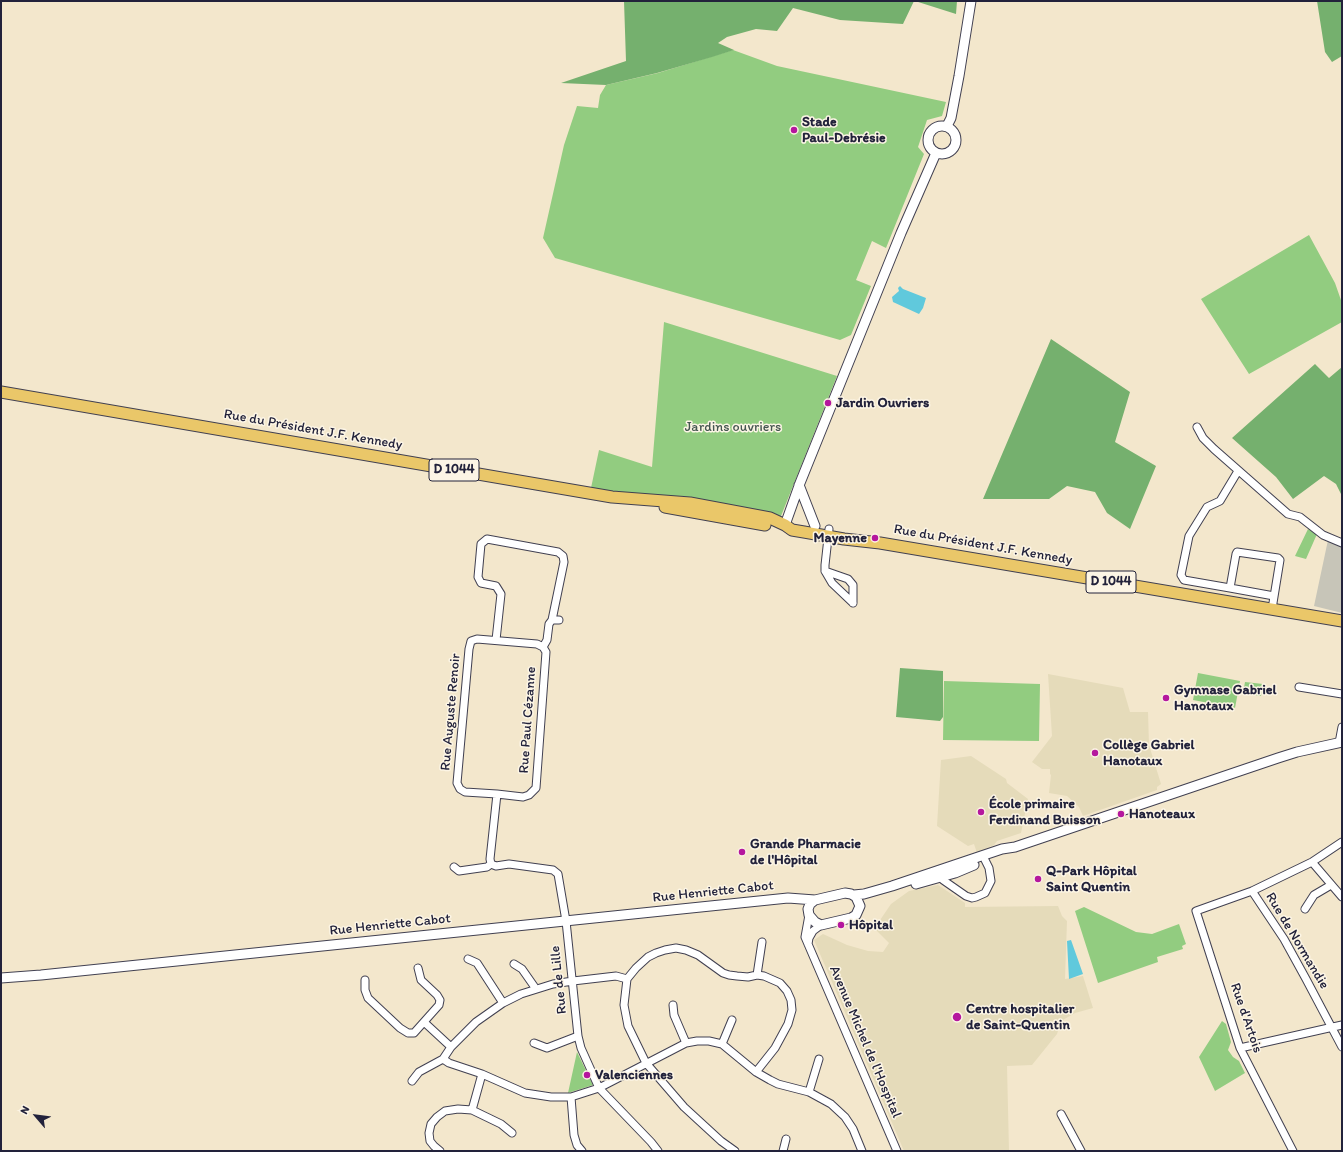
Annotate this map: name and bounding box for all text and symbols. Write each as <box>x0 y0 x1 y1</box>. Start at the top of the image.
place label: Stade Paul-Debrésie <box>802 114 886 146</box>
marker: Stade Paul-Debrésie <box>789 125 799 135</box>
place label: Jardin Ouvriers <box>836 395 929 411</box>
marker: Jardin Ouvriers <box>823 398 833 408</box>
street label: Rue du Président J.F. Kennedy <box>222 406 404 454</box>
park label: Jardins ouvriers <box>685 419 781 435</box>
road number: D 1044 <box>429 459 479 481</box>
street label: Rue du Président J.F. Kennedy <box>892 521 1074 569</box>
place label: Mayenne <box>813 530 867 546</box>
marker: Mayenne <box>870 533 880 543</box>
road number: D 1044 <box>1086 571 1136 593</box>
street label: Rue Auguste Renoir <box>438 653 464 771</box>
street label: Rue Paul Cézanne <box>516 666 540 774</box>
place label: Gymnase Gabriel Hanotaux <box>1174 682 1277 714</box>
marker: Gymnase Gabriel Hanotaux <box>1161 693 1171 703</box>
place label: Collège Gabriel Hanotaux <box>1103 737 1195 770</box>
marker: Collège Gabriel Hanotaux <box>1090 748 1100 758</box>
place label: École primaire Ferdinand Buisson <box>989 796 1101 828</box>
place label: Hanoteaux <box>1129 806 1195 822</box>
marker: École primaire Ferdinand Buisson <box>976 807 986 817</box>
marker: Hanoteaux <box>1116 809 1126 819</box>
place label: Grande Pharmacie de l'Hôpital <box>750 836 861 868</box>
marker: Grande Pharmacie de l'Hôpital <box>737 847 747 857</box>
place label: Q-Park Hôpital Saint Quentin <box>1046 863 1137 896</box>
marker: Q-Park Hôpital Saint Quentin <box>1033 874 1043 884</box>
street label: Rue Henriette Cabot <box>652 877 774 907</box>
street label: Rue de Normandie <box>1262 890 1332 992</box>
street label: Rue Henriette Cabot <box>329 910 451 940</box>
place label: Hôpital <box>849 917 893 933</box>
marker: Hôpital <box>836 920 846 930</box>
street label: Rue de Lille <box>547 945 571 1015</box>
street label: Avenue Michel de l'Hospital <box>825 963 905 1121</box>
street label: Rue d'Artois <box>1226 981 1266 1055</box>
place label: Centre hospitalier de Saint-Quentin <box>966 1001 1074 1034</box>
marker: Centre hospitalier de Saint-Quentin <box>951 1011 963 1023</box>
place label: Valenciennes <box>595 1067 673 1083</box>
marker: Valenciennes <box>582 1070 592 1080</box>
north arrow <box>16 1096 56 1136</box>
text: N <box>17 1104 32 1116</box>

